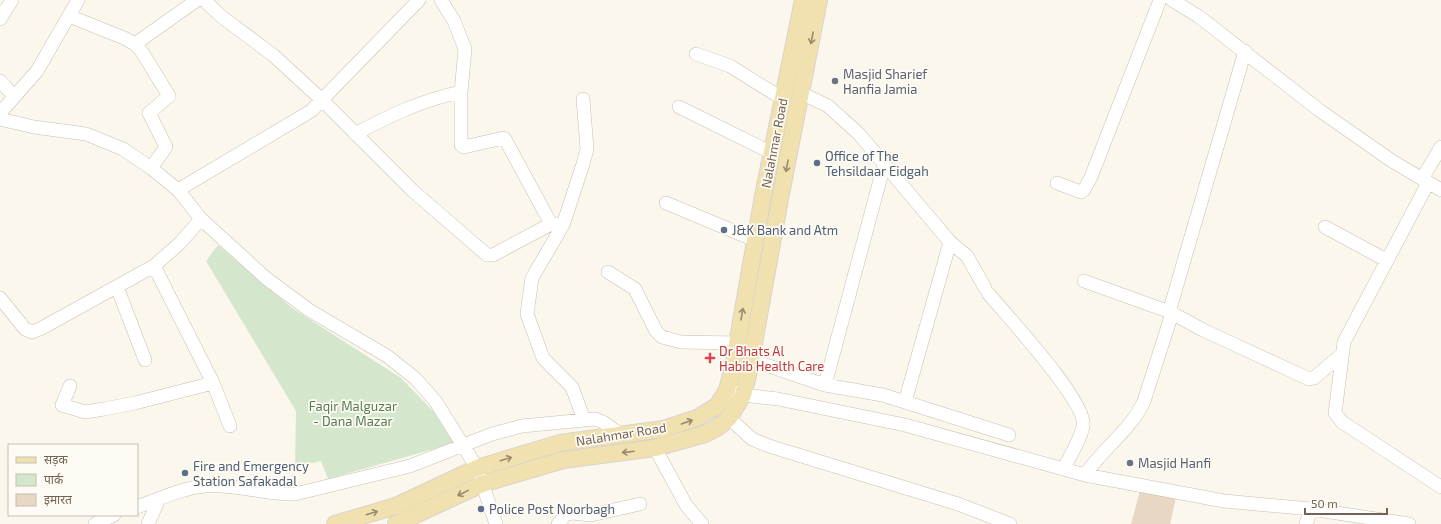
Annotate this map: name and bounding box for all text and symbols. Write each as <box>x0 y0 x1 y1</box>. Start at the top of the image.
one-way arrow <box>807 31 815 44</box>
place label: Masjid Sharief Hanfia Jamia <box>843 66 928 97</box>
marker: Masjid Sharief Hanfia Jamia <box>830 76 840 86</box>
street label: Nalahmar Road <box>757 97 791 189</box>
place label: Office of The Tehsildaar Eidgah <box>825 148 929 179</box>
marker: Office of The Tehsildaar Eidgah <box>812 158 822 168</box>
one-way arrow <box>782 159 790 172</box>
place label: J&K Bank and Atm <box>732 222 838 238</box>
marker: J&K Bank and Atm <box>719 225 729 235</box>
one-way arrow <box>738 308 746 321</box>
place label: Dr Bhats Al Habib Health Care <box>719 343 824 374</box>
marker: Dr Bhats Al Habib Health Care <box>704 352 716 364</box>
park label: Faqir Malguzar - Dana Mazar <box>309 398 397 429</box>
one-way arrow <box>681 417 693 425</box>
street label: Nalahmar Road <box>575 419 667 449</box>
legend <box>8 444 138 516</box>
one-way arrow <box>622 448 635 455</box>
text: सड़क <box>44 452 69 467</box>
one-way arrow <box>499 455 512 462</box>
place label: Masjid Hanfi <box>1138 455 1211 471</box>
place label: Fire and Emergency Station Safakadal <box>193 458 309 489</box>
marker: Masjid Hanfi <box>1125 458 1135 468</box>
marker: Fire and Emergency Station Safakadal <box>180 468 190 478</box>
text: पार्क <box>44 472 64 486</box>
one-way arrow <box>457 490 469 497</box>
scale bar <box>1305 490 1387 516</box>
text: इमारत <box>44 492 73 507</box>
text: 50 m <box>1311 496 1338 510</box>
place label: Police Post Noorbagh <box>489 501 615 517</box>
marker: Police Post Noorbagh <box>476 504 486 514</box>
one-way arrow <box>366 509 379 516</box>

